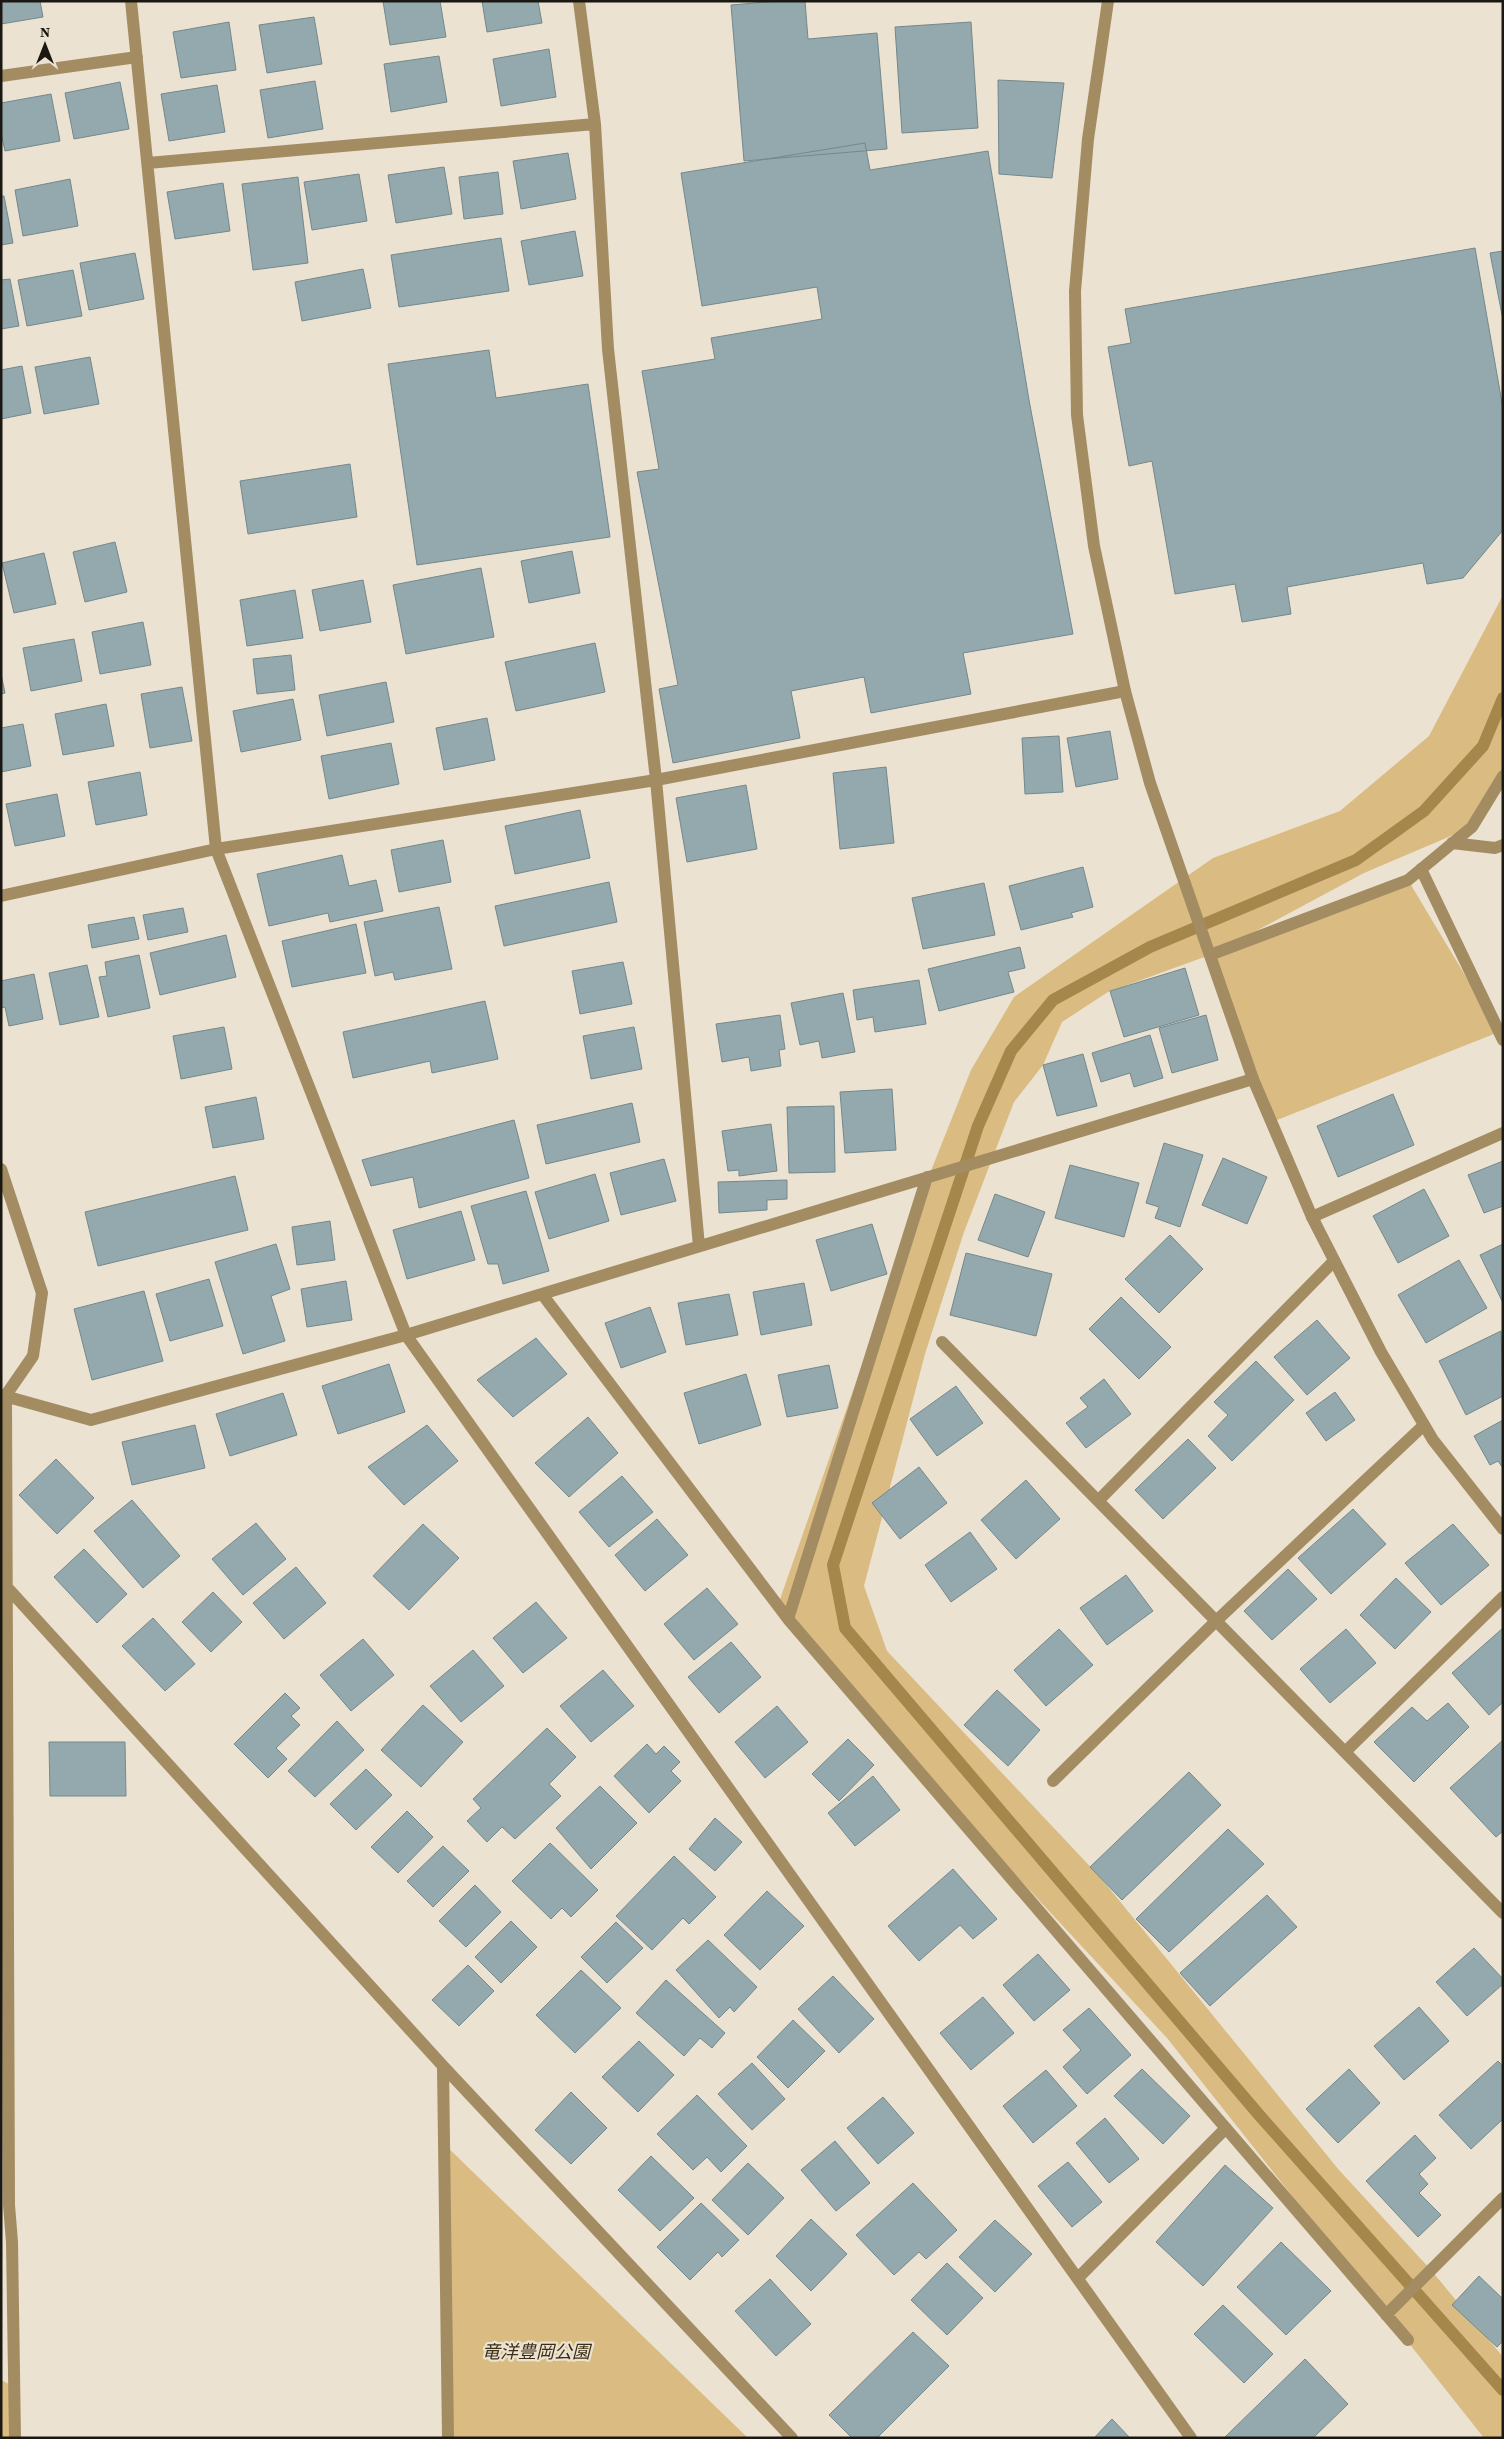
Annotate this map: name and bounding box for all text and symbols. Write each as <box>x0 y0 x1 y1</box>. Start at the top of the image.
north arrow <box>20 20 70 70</box>
text: N <box>40 22 50 42</box>
park label: 竜洋豊岡公園 <box>482 2339 593 2364</box>

